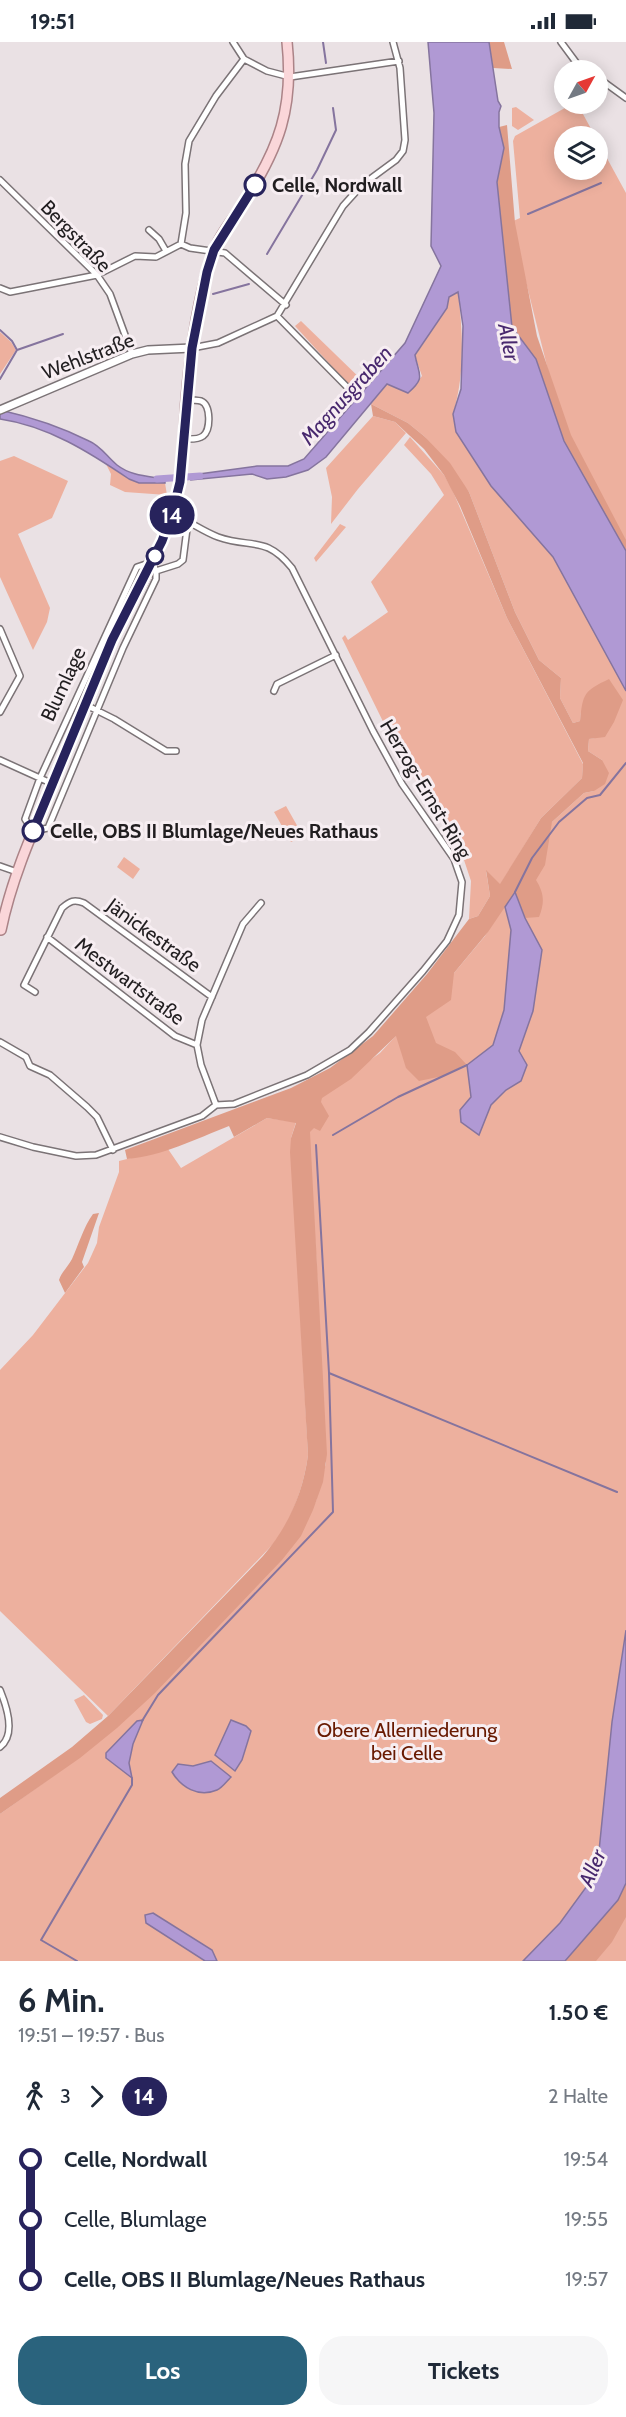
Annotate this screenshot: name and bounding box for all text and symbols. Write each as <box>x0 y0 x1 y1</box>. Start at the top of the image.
text: 19:51 <box>30 8 75 35</box>
north arrow <box>554 60 608 114</box>
map controls <box>554 60 608 180</box>
button: layers <box>554 126 608 180</box>
place label: Celle, Nordwall <box>272 173 402 197</box>
marker: Celle, Nordwall <box>244 174 266 196</box>
street label: Bergstraße <box>36 195 116 277</box>
water label: Aller <box>493 320 525 364</box>
street label: Wehlstraße <box>39 328 137 384</box>
water label: Magnusgraben <box>294 340 397 450</box>
line badge: 14 <box>145 496 199 534</box>
text: 14 <box>162 503 182 528</box>
unlabelled marker <box>146 547 164 565</box>
street label: Blumlage <box>35 643 91 725</box>
street label: Herzog-Ernst-Ring <box>375 715 478 864</box>
place label: Celle, OBS II Blumlage/Neues Rathaus <box>50 819 378 843</box>
marker: Celle, OBS II Blumlage/Neues Rathaus <box>22 820 44 842</box>
street label: Jänickestraße <box>102 892 206 977</box>
street label: Mestwartstraße <box>71 932 189 1030</box>
park label: Obere Allerniederung bei Celle <box>317 1718 498 1765</box>
water label: Aller <box>573 1844 611 1891</box>
text: 6 Min. <box>18 1980 105 2020</box>
text: 1.50 € <box>549 1999 608 2026</box>
text: 19:51 – 19:57 · Bus <box>18 2023 165 2047</box>
icon: walk <box>18 2080 51 2113</box>
icon: forward <box>80 2080 113 2113</box>
text: 3 <box>60 2084 71 2108</box>
text: 14 <box>134 2084 155 2109</box>
text: 2 Halte <box>548 2084 608 2108</box>
text: Celle, Nordwall <box>64 2146 207 2173</box>
text: 19:54 <box>564 2147 608 2171</box>
text: Celle, Blumlage <box>64 2206 207 2233</box>
text: 19:55 <box>564 2207 608 2231</box>
text: Celle, OBS II Blumlage/Neues Rathaus <box>64 2266 425 2293</box>
text: 19:57 <box>565 2267 608 2291</box>
button: Los <box>18 2336 307 2405</box>
button: Tickets <box>319 2336 608 2405</box>

